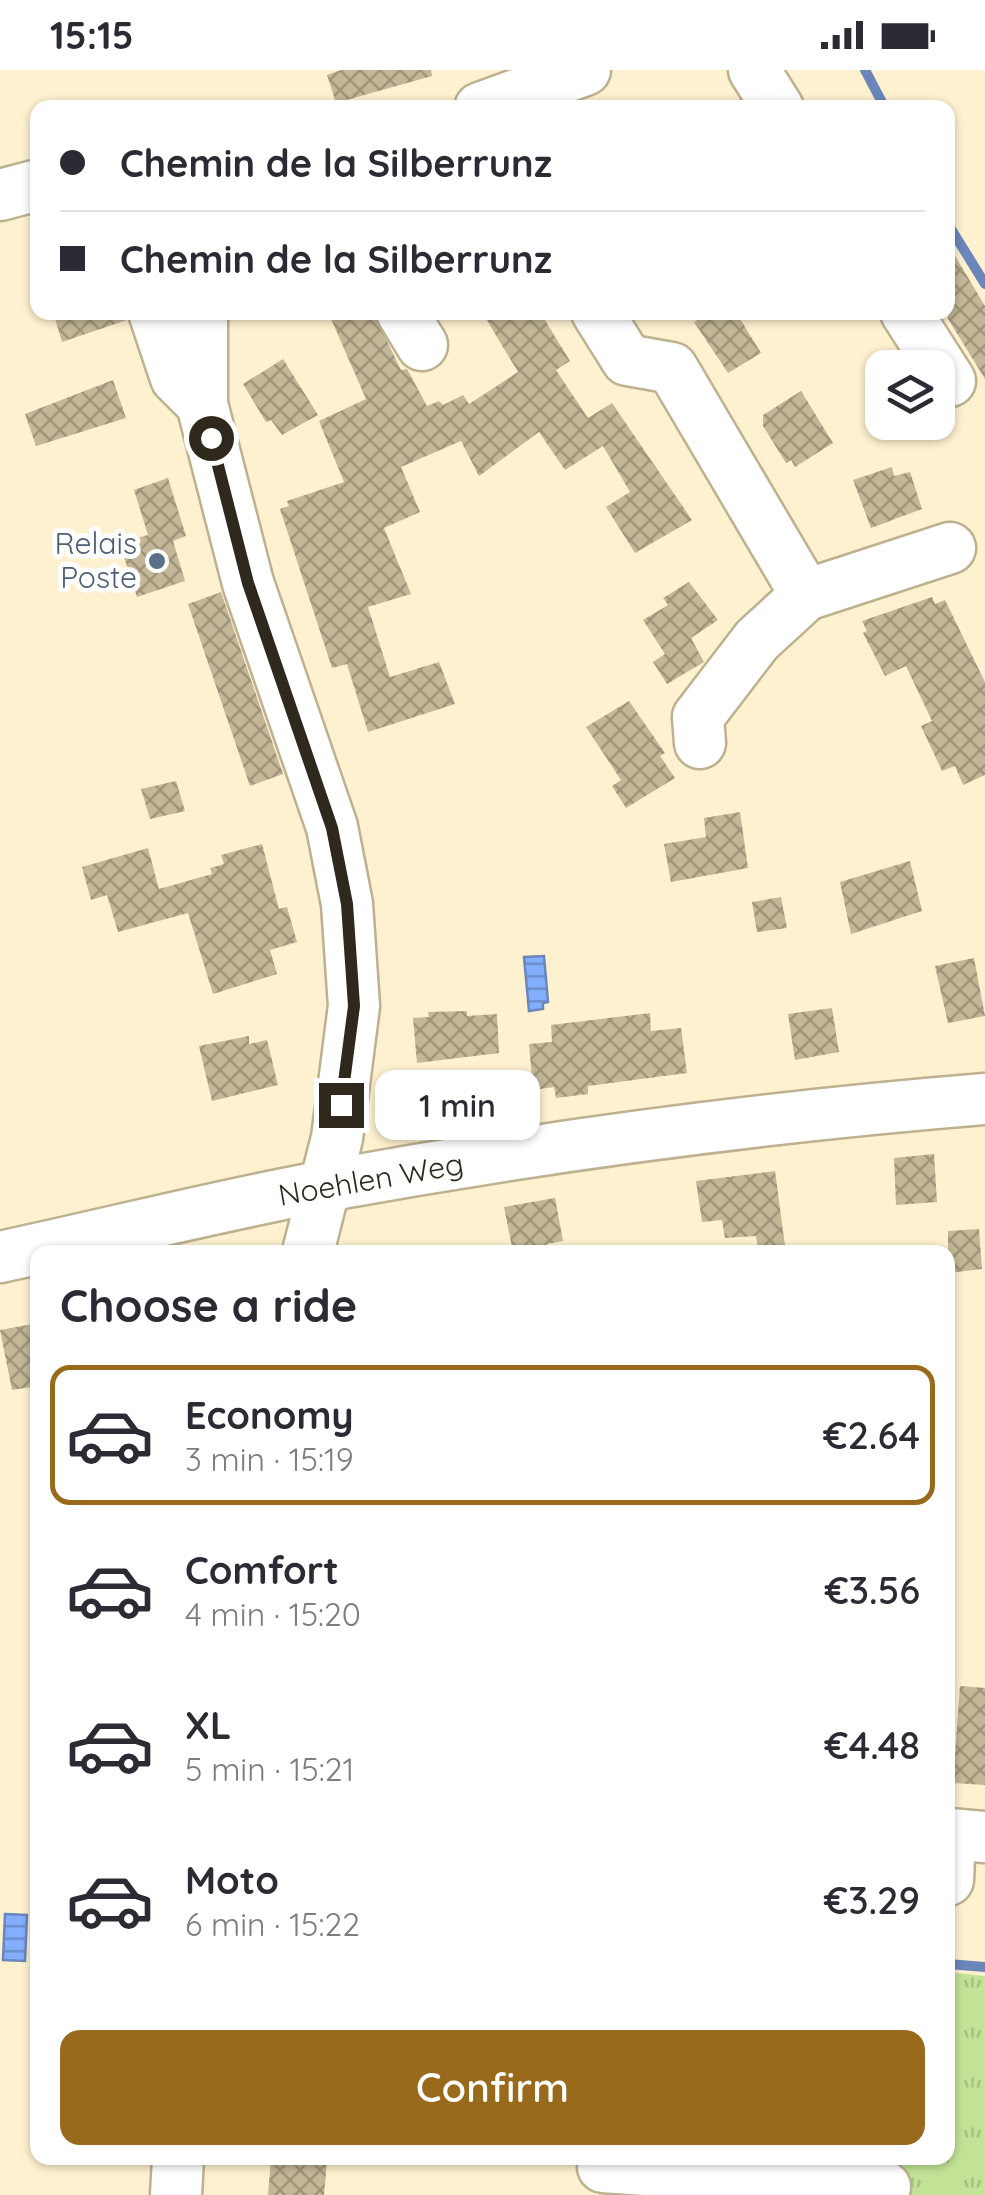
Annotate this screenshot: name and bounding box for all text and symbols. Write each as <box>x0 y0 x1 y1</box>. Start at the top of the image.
text: 15:15 <box>50 11 134 59</box>
text: Chemin de la Silberrunz <box>120 139 552 187</box>
text: Chemin de la Silberrunz <box>120 235 552 283</box>
map controls <box>865 350 955 440</box>
button: layers <box>865 350 955 440</box>
route start <box>189 416 234 461</box>
place label: Relais Poste <box>55 524 137 596</box>
marker: Relais Poste <box>146 550 168 572</box>
callout: 1 min <box>376 1070 541 1140</box>
route end <box>319 1083 364 1128</box>
text: 1 min <box>419 1085 496 1125</box>
street label: Noehlen Weg <box>275 1144 466 1214</box>
text: Choose a ride <box>60 1277 357 1333</box>
icon: car <box>65 1390 155 1480</box>
text: Economy <box>185 1391 354 1439</box>
text: €2.64 <box>823 1411 920 1459</box>
text: 3 min · 15:19 <box>185 1439 354 1479</box>
icon: car <box>65 1545 155 1635</box>
text: Comfort <box>185 1546 339 1594</box>
text: €3.56 <box>824 1566 920 1614</box>
text: 4 min · 15:20 <box>185 1594 361 1634</box>
icon: car <box>65 1700 155 1790</box>
text: XL <box>185 1701 231 1749</box>
text: €4.48 <box>824 1721 920 1769</box>
text: 5 min · 15:21 <box>185 1749 354 1789</box>
icon: car <box>65 1855 155 1945</box>
text: Moto <box>185 1856 279 1904</box>
text: €3.29 <box>824 1876 920 1924</box>
text: 6 min · 15:22 <box>185 1904 360 1944</box>
button: Confirm <box>60 2030 925 2145</box>

